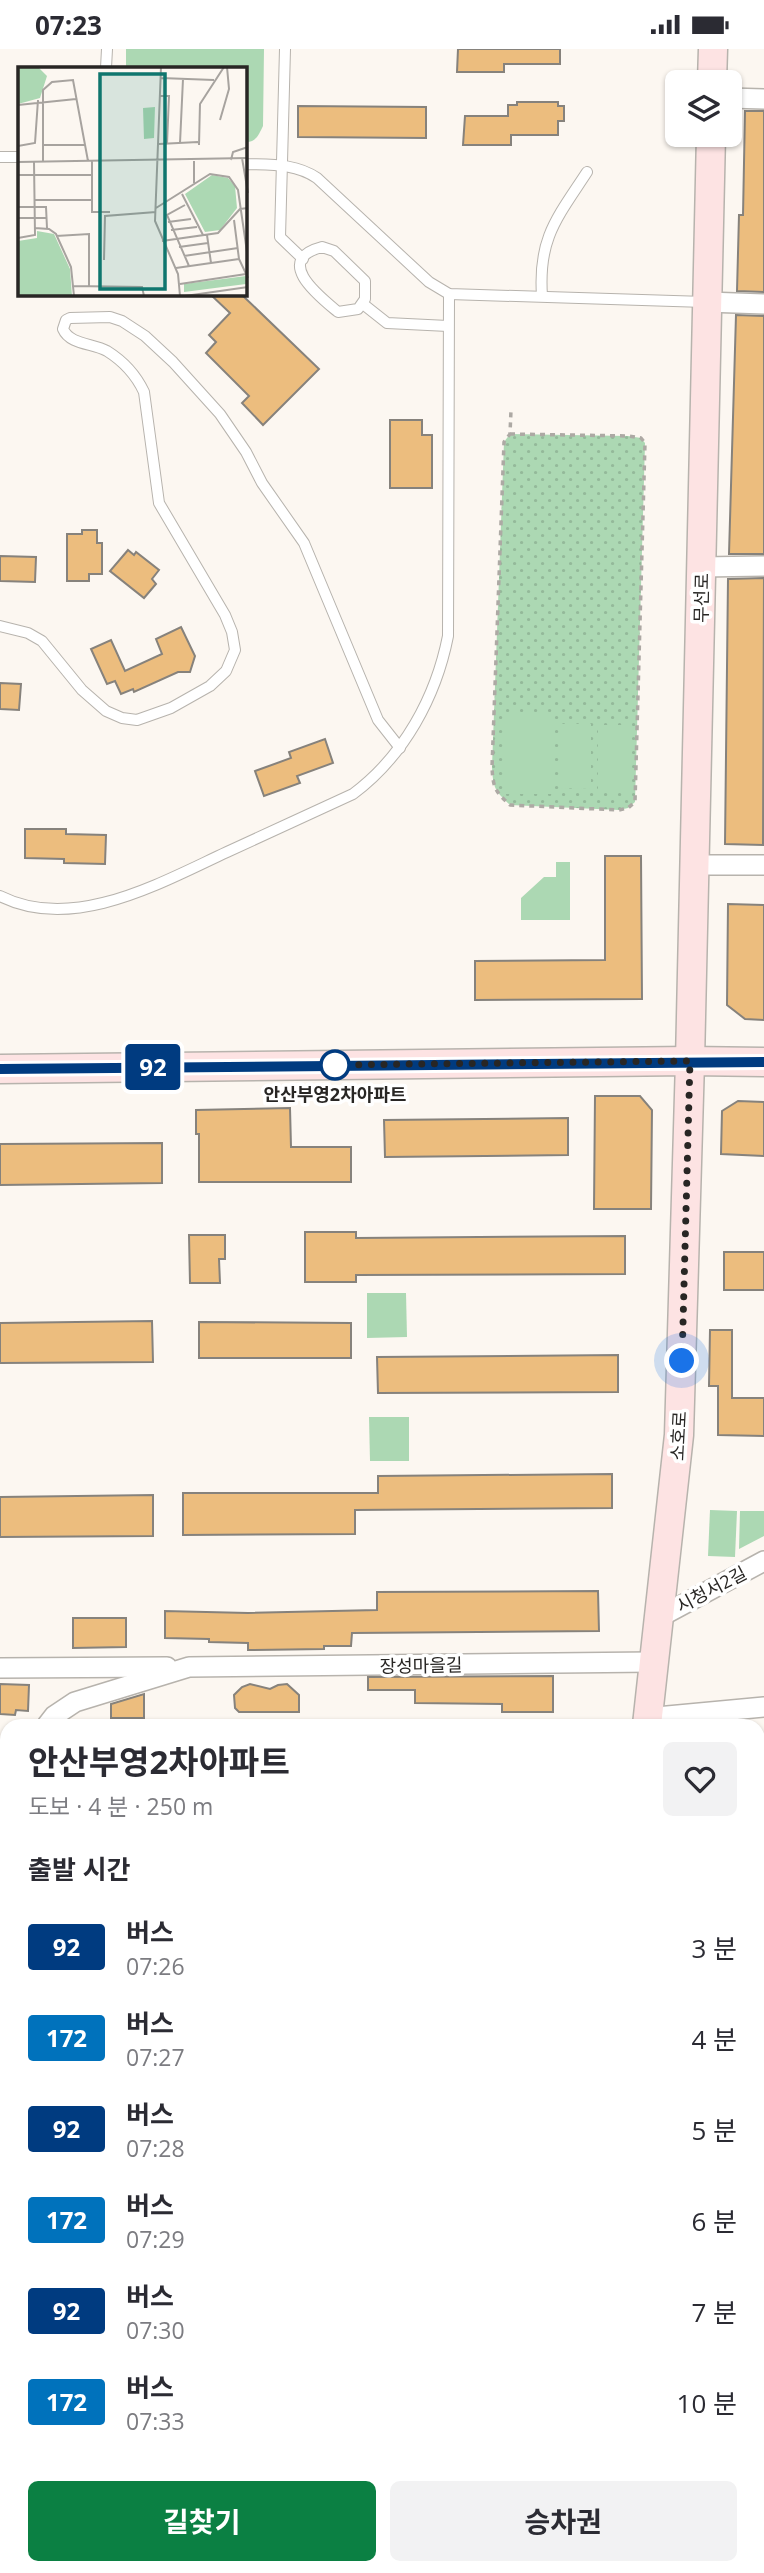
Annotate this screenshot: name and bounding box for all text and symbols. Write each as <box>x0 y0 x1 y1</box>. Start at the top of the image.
text: 07:23 <box>35 7 102 43</box>
inset map <box>18 67 247 296</box>
map controls <box>665 70 742 147</box>
button: layers <box>665 70 742 147</box>
street label: 무선로 <box>689 573 713 623</box>
line badge: 92 <box>122 1044 184 1090</box>
text: 92 <box>139 1050 167 1083</box>
marker: 안산부영2차아파트 <box>320 1050 350 1080</box>
place label: 안산부영2차아파트 <box>264 1082 406 1106</box>
your location <box>664 1343 699 1378</box>
street label: 소호로 <box>665 1411 691 1461</box>
street label: 시청서2길 <box>672 1560 750 1618</box>
street label: 장성마을길 <box>379 1652 463 1678</box>
text: 안산부영2차아파트 <box>28 1739 290 1784</box>
button: heart <box>663 1742 737 1816</box>
text: 도보 · 4 분 · 250 m <box>28 1790 213 1822</box>
text: 출발 시간 <box>28 1851 130 1887</box>
text: 버스 <box>126 1914 174 1950</box>
text: 92 <box>53 1930 80 1963</box>
text: 3 분 <box>691 1930 737 1966</box>
text: 07:26 <box>126 1950 185 1982</box>
text: 버스 <box>126 2005 174 2041</box>
text: 172 <box>46 2021 87 2054</box>
text: 4 분 <box>691 2021 737 2057</box>
text: 07:27 <box>126 2041 185 2073</box>
text: 버스 <box>126 2096 174 2132</box>
text: 92 <box>53 2112 80 2145</box>
text: 5 분 <box>691 2112 737 2148</box>
text: 07:28 <box>126 2132 185 2164</box>
text: 버스 <box>126 2187 174 2223</box>
text: 172 <box>46 2203 87 2236</box>
text: 6 분 <box>691 2203 737 2239</box>
text: 07:29 <box>126 2223 185 2255</box>
text: 버스 <box>126 2278 174 2314</box>
text: 92 <box>53 2294 80 2327</box>
text: 7 분 <box>691 2294 737 2330</box>
text: 07:30 <box>126 2314 185 2346</box>
text: 버스 <box>126 2369 174 2405</box>
text: 172 <box>46 2385 87 2418</box>
text: 10 분 <box>677 2385 737 2421</box>
text: 07:33 <box>126 2405 185 2437</box>
button: 길찾기 <box>28 2481 376 2561</box>
button: 승차권 <box>390 2481 737 2561</box>

